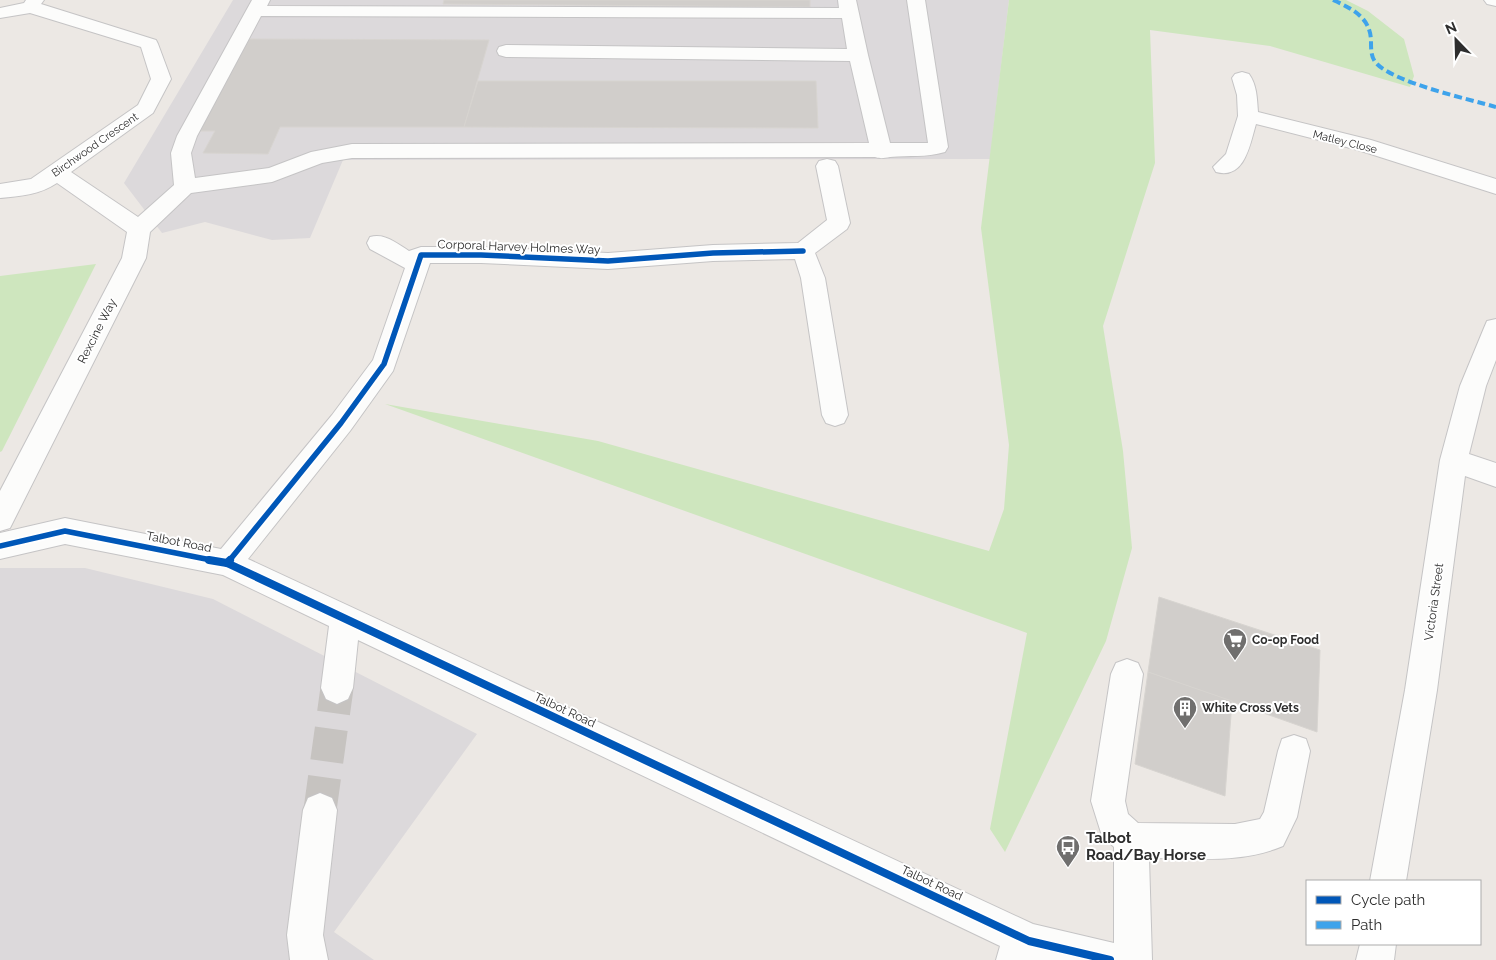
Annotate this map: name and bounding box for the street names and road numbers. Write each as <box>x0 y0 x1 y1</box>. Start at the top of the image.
street label: Birchwood Crescent <box>49 110 141 180</box>
street label: Matley Close <box>1311 128 1379 156</box>
street label: Corporal Harvey Holmes Way <box>437 237 601 257</box>
street label: Rexcine Way <box>75 296 120 366</box>
street label: Talbot Road <box>145 529 213 555</box>
street label: Victoria Street <box>1422 562 1446 642</box>
street label: Talbot Road <box>532 690 598 730</box>
street label: Talbot Road <box>899 863 965 903</box>

